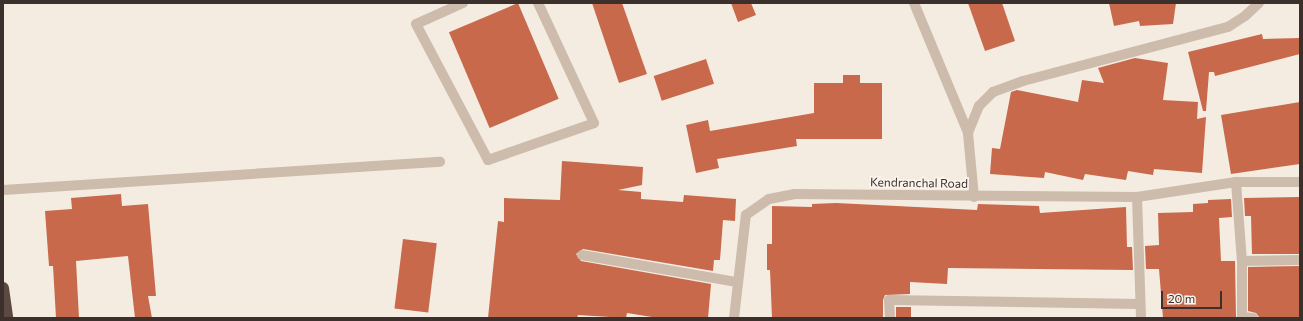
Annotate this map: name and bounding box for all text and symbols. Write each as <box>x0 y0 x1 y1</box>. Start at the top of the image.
street label: Kendranchal Road <box>870 175 968 191</box>
scale bar <box>1163 283 1224 309</box>
text: 20 m <box>1168 291 1195 305</box>

